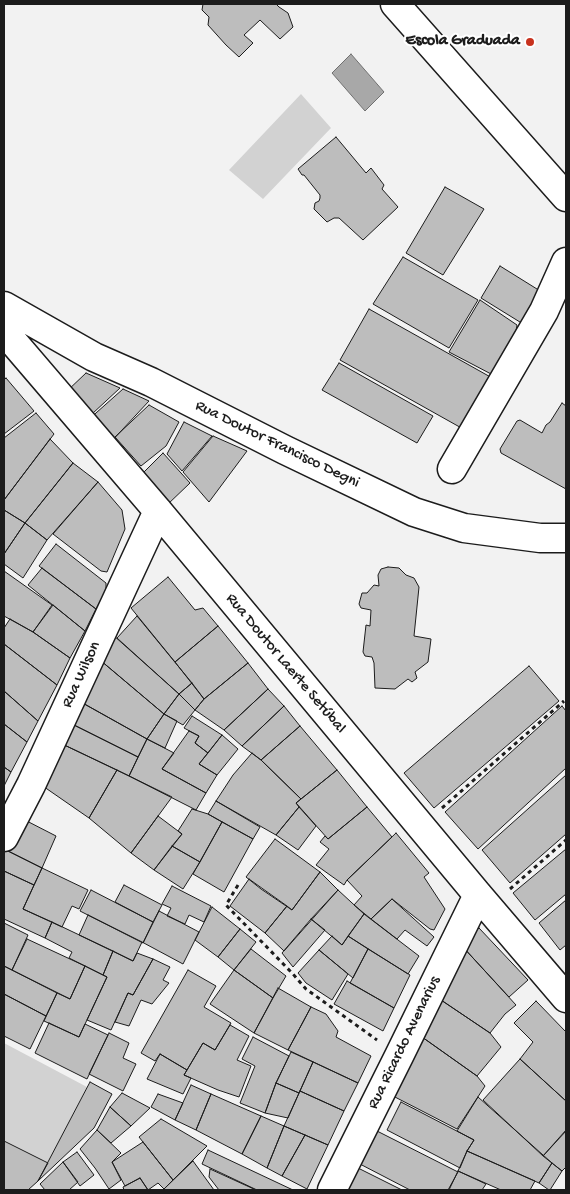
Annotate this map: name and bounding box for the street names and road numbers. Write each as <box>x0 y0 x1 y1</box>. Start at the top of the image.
street label: Rua Doutor Francisco Degni <box>192 397 362 493</box>
street label: Rua Doutor Laerte Setúbal <box>221 590 349 738</box>
street label: Rua Wilson <box>58 639 106 711</box>
street label: Rua Ricardo Avenarius <box>364 973 446 1113</box>

